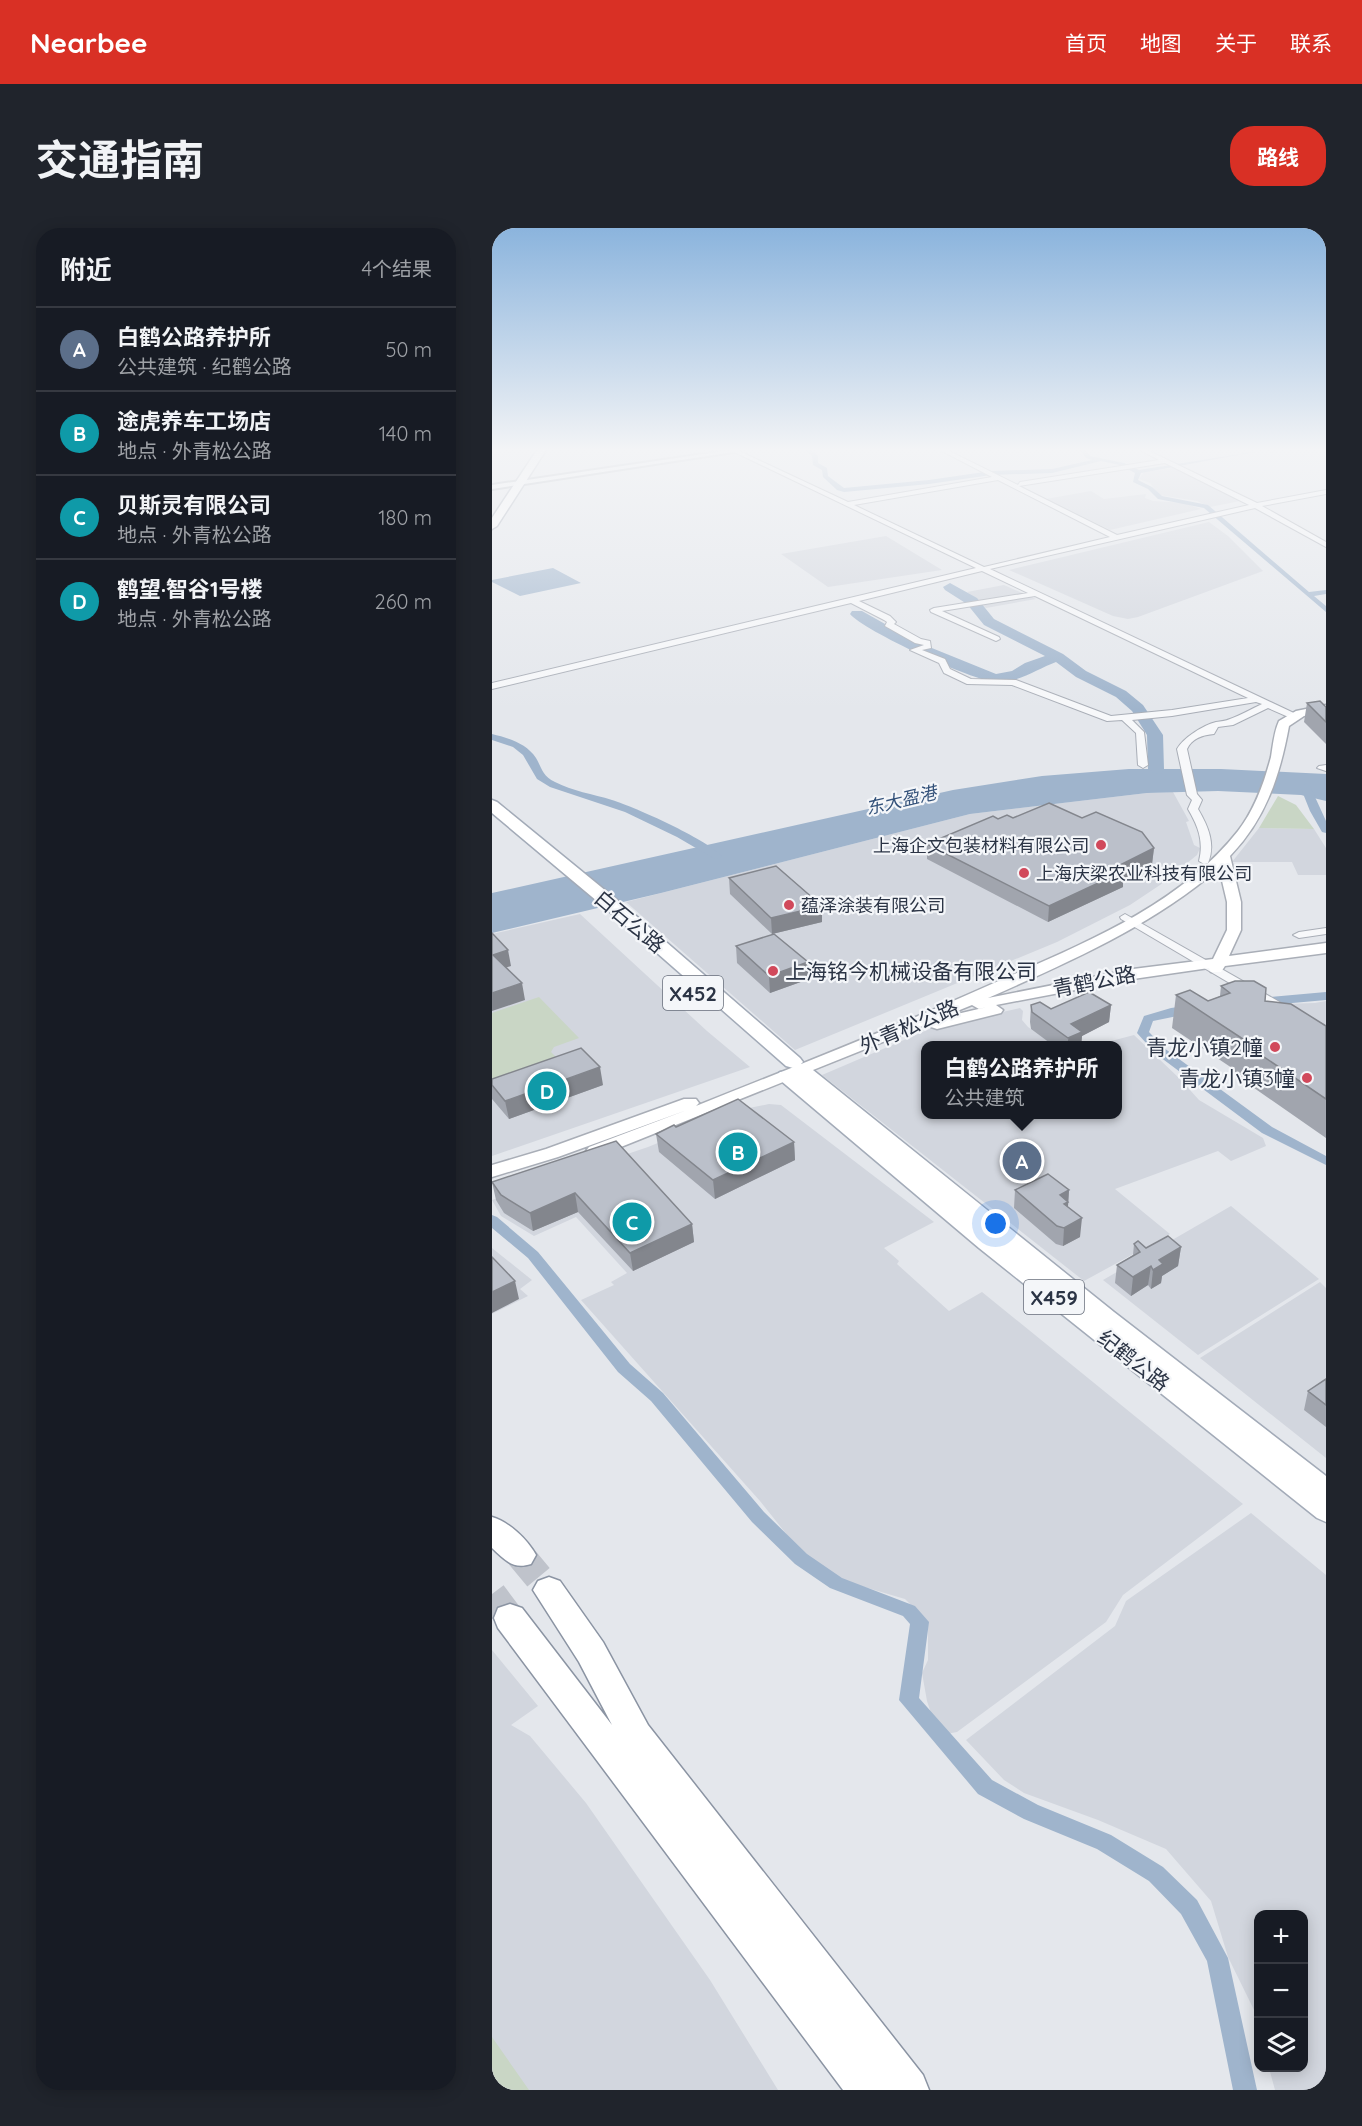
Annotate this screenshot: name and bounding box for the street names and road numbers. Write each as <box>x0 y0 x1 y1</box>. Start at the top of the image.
street label: 白石公路 <box>589 884 671 958</box>
street label: 青鹤公路 <box>1050 960 1138 1002</box>
road number: X452 <box>663 976 723 1010</box>
street label: 外青松公路 <box>856 994 962 1058</box>
road number: X459 <box>1024 1280 1084 1314</box>
street label: 纪鹤公路 <box>1093 1324 1175 1396</box>

